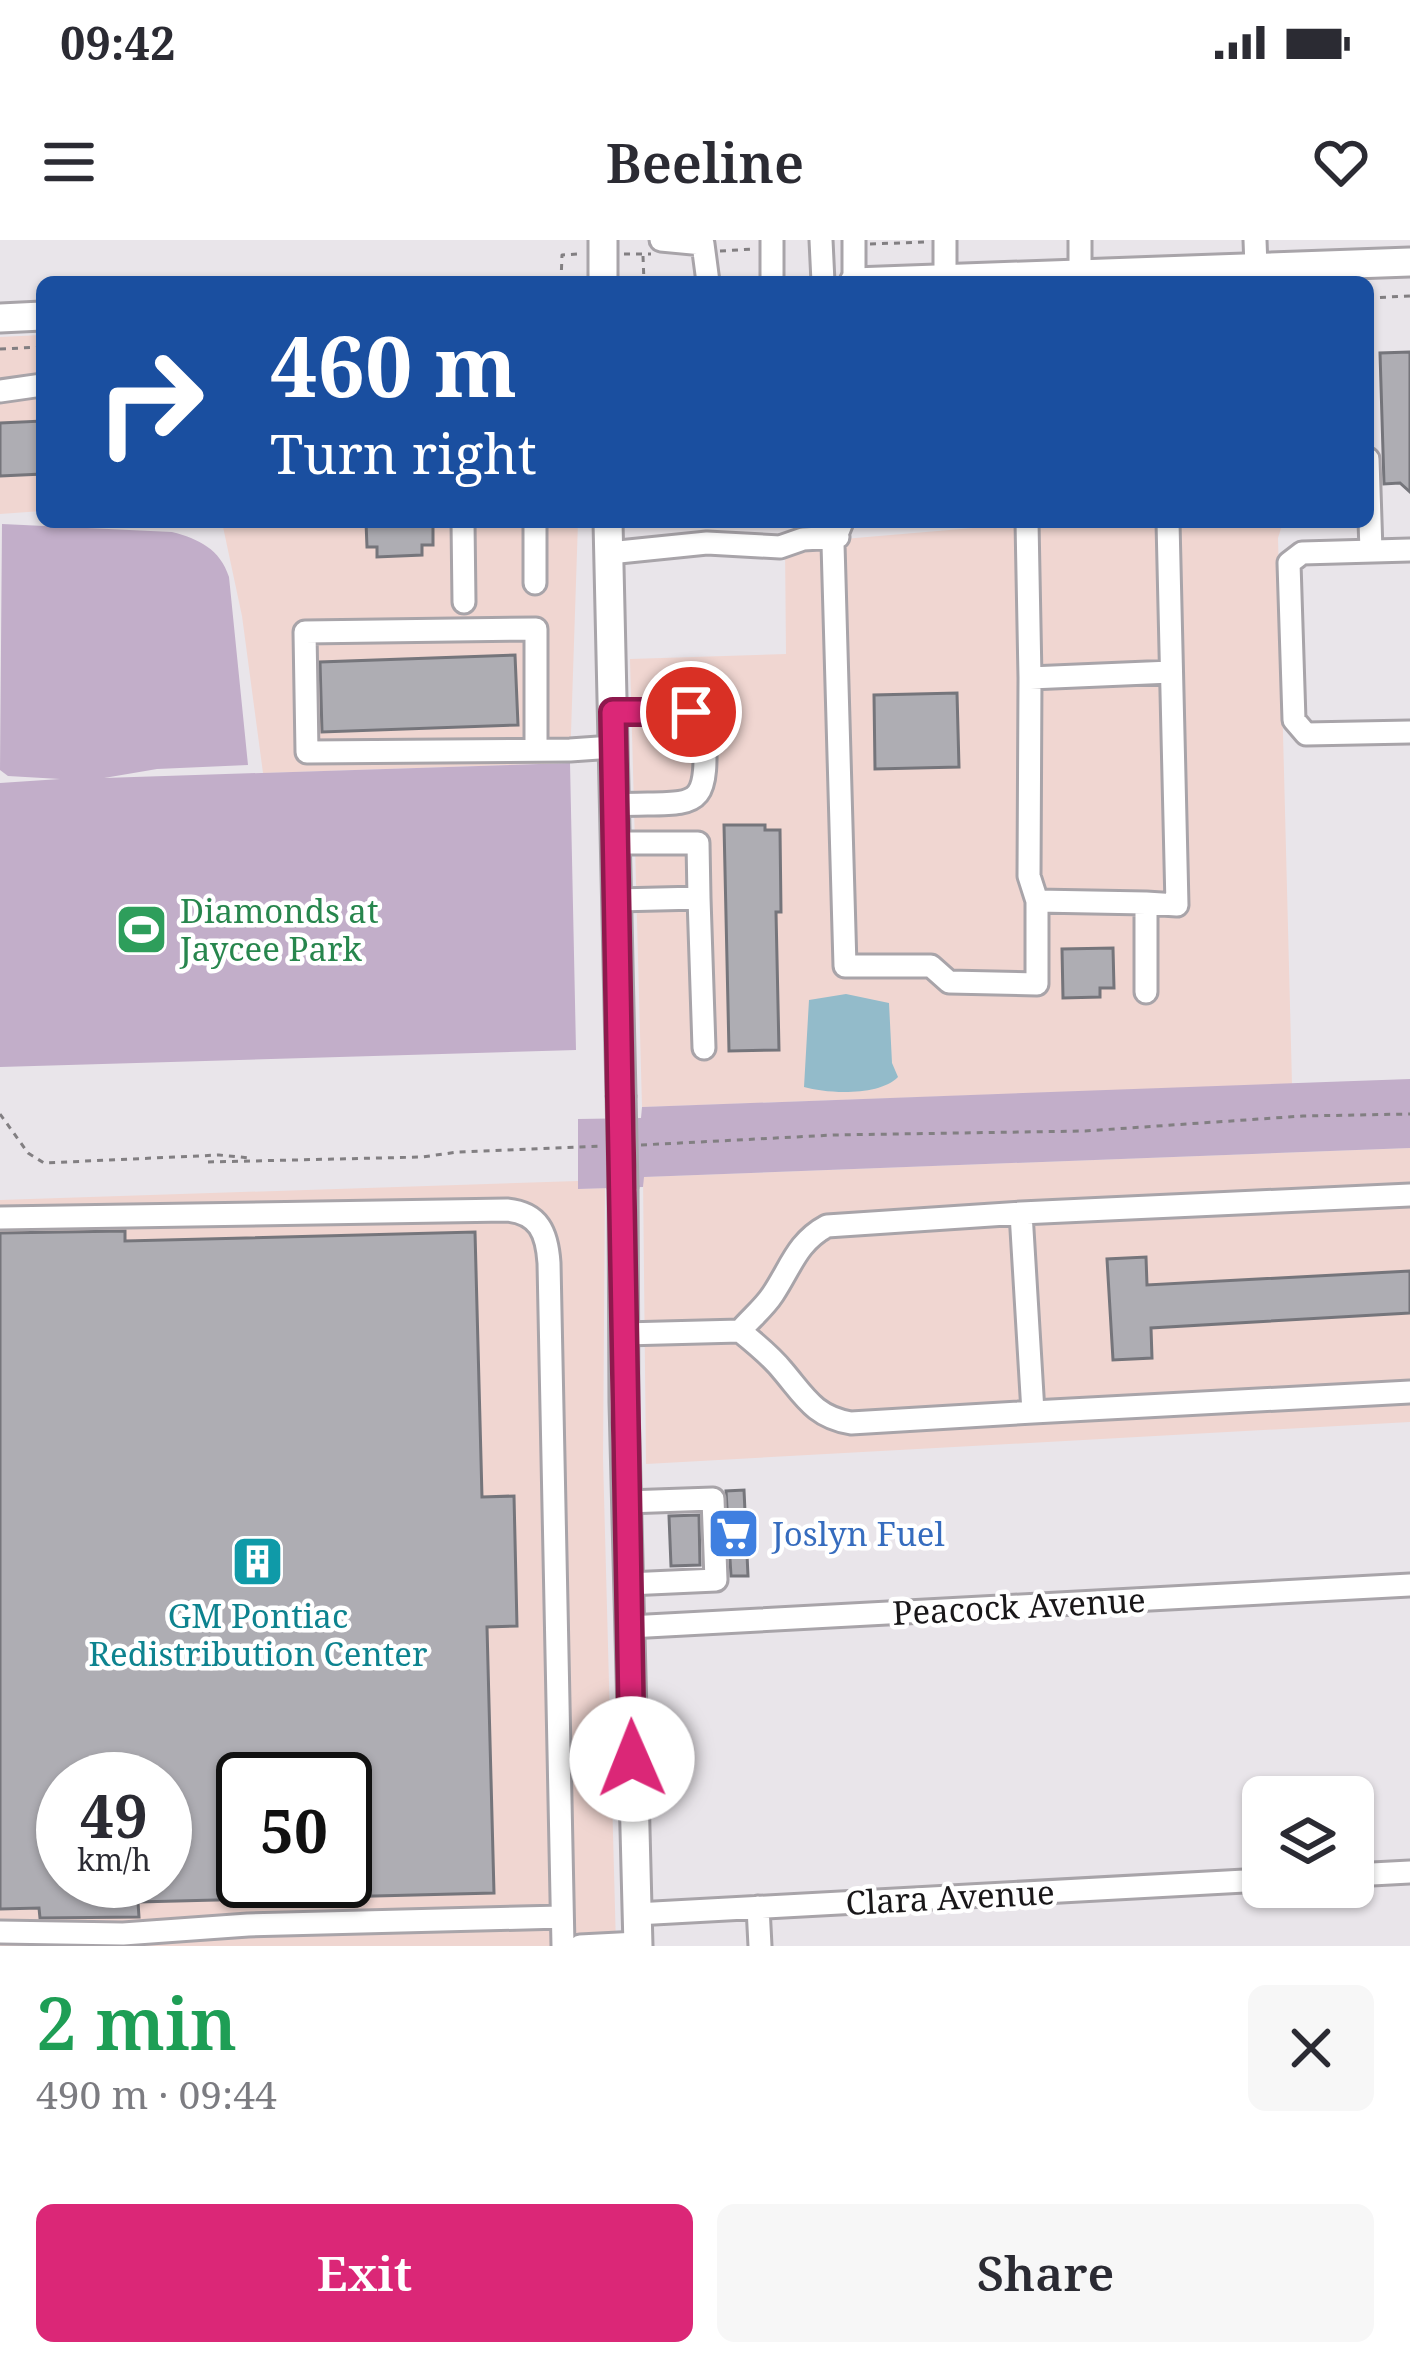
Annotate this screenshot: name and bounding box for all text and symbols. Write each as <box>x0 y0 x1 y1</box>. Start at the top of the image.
text: 09:42 <box>60 12 175 73</box>
text: Beeline <box>606 125 804 199</box>
icon: menu <box>36 129 102 195</box>
icon: heart <box>1308 129 1374 195</box>
text: 460 m <box>270 307 517 422</box>
icon: right <box>72 324 228 480</box>
text: Turn right <box>270 416 537 490</box>
pin <box>640 661 742 763</box>
icon: arrive <box>658 679 724 745</box>
place label: Diamonds at Jaycee Park <box>179 888 379 971</box>
sports icon: Diamonds at Jaycee Park <box>113 901 169 957</box>
supermarket icon: Joslyn Fuel <box>705 1505 761 1561</box>
place label: Joslyn Fuel <box>771 1511 945 1556</box>
building icon: GM Pontiac Redistribution Center <box>230 1533 286 1589</box>
street label: Peacock Avenue <box>891 1577 1147 1635</box>
place label: GM Pontiac Redistribution Center <box>88 1593 428 1676</box>
position arrow <box>569 1696 695 1822</box>
speed limit sign: 50 <box>216 1752 372 1908</box>
text: 49 <box>80 1774 148 1856</box>
map controls <box>1242 1776 1374 1908</box>
button: layers <box>1242 1776 1374 1908</box>
text: km/h <box>77 1839 151 1880</box>
street label: Clara Avenue <box>844 1869 1056 1925</box>
text: 2 min <box>36 1973 237 2071</box>
button: close <box>1248 1985 1374 2111</box>
text: 490 m · 09:44 <box>36 2067 277 2120</box>
button: Exit <box>36 2204 693 2342</box>
button: Share <box>717 2204 1374 2342</box>

